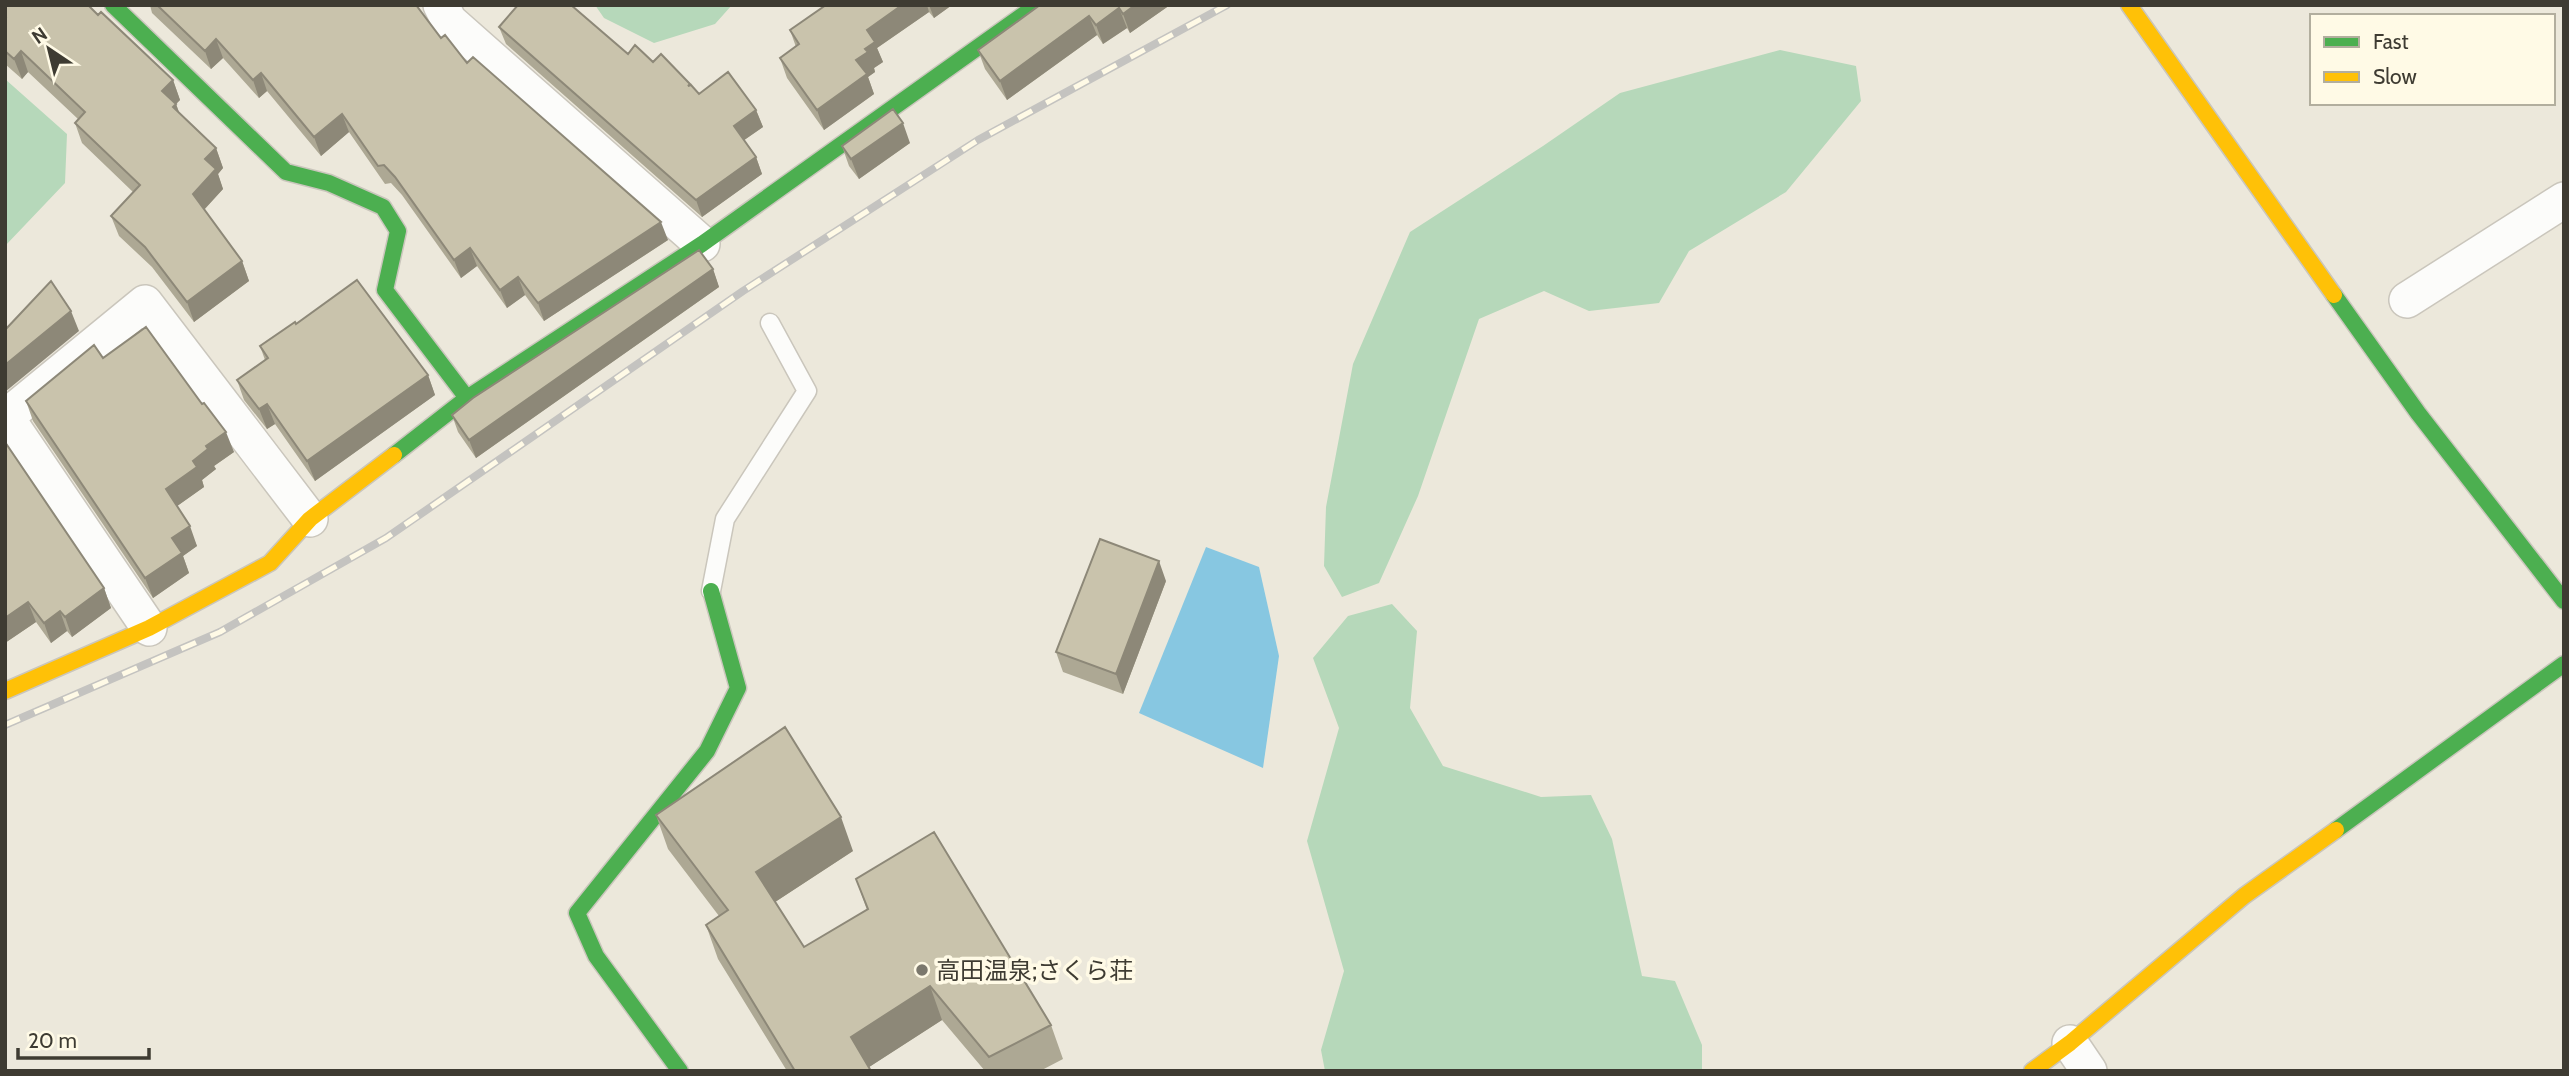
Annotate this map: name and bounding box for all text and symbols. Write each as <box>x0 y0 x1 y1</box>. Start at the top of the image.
north arrow <box>14 14 84 84</box>
legend <box>2310 14 2555 105</box>
text: N <box>27 22 52 49</box>
text: Fast <box>2373 29 2409 54</box>
text: Slow <box>2373 64 2417 89</box>
place label: 高田温泉;さくら荘 <box>936 956 1133 985</box>
marker: 高田温泉;さくら荘 <box>914 962 930 978</box>
scale bar <box>18 1016 149 1060</box>
text: 20 m <box>28 1028 77 1053</box>

